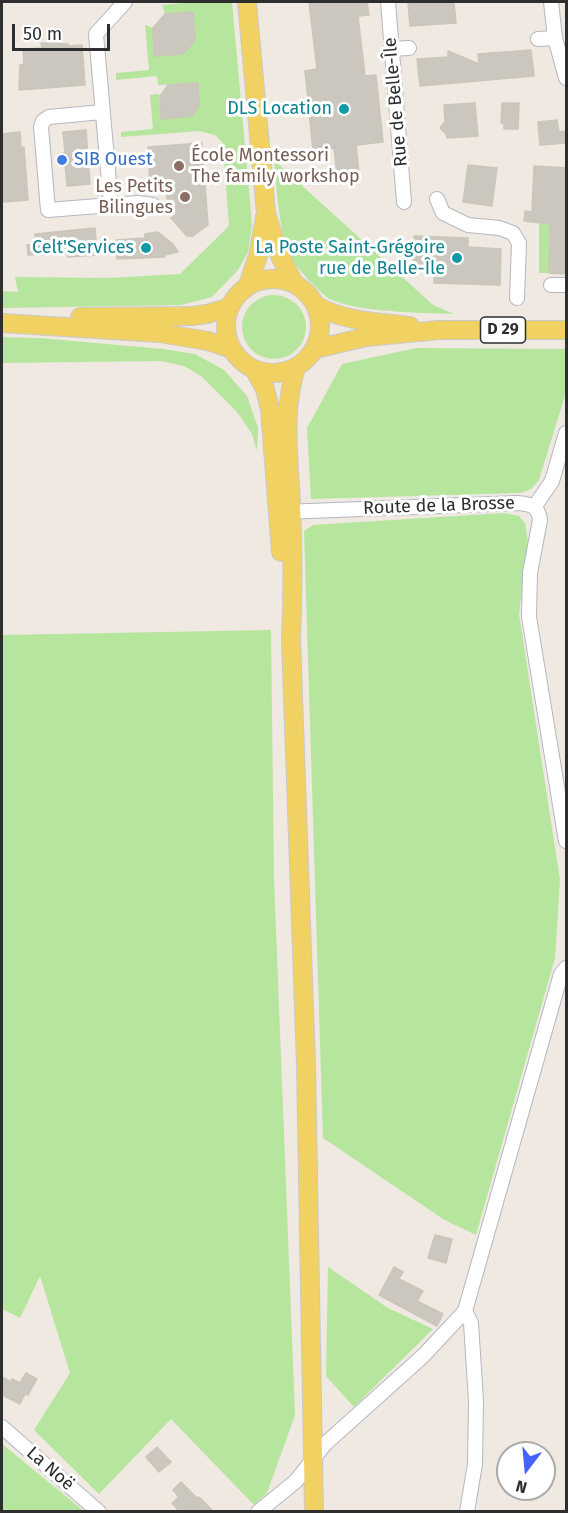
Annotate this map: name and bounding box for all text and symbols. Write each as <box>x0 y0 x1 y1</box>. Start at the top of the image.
scale bar <box>15 12 112 50</box>
text: 50 m <box>23 23 62 45</box>
street label: Rue de Belle-Île <box>380 36 412 168</box>
place label: DLS Location <box>227 98 332 120</box>
marker: DLS Location <box>337 102 351 116</box>
place label: École Montessori The family workshop <box>191 145 360 188</box>
place label: SIB Ouest <box>74 149 152 171</box>
marker: SIB Ouest <box>55 153 69 167</box>
marker: École Montessori The family workshop <box>172 159 186 173</box>
place label: Les Petits Bilingues <box>95 176 173 219</box>
marker: Les Petits Bilingues <box>178 190 192 204</box>
place label: Celt'Services <box>32 237 134 259</box>
place label: La Poste Saint-Grégoire rue de Belle-Île <box>255 237 445 280</box>
marker: Celt'Services <box>139 241 153 255</box>
marker: La Poste Saint-Grégoire rue de Belle-Île <box>450 251 464 265</box>
road number: D 29 <box>480 317 526 343</box>
street label: Route de la Brosse <box>363 493 515 519</box>
north arrow <box>496 1441 556 1501</box>
street label: La Noë <box>22 1442 78 1496</box>
text: N <box>514 1476 529 1497</box>

